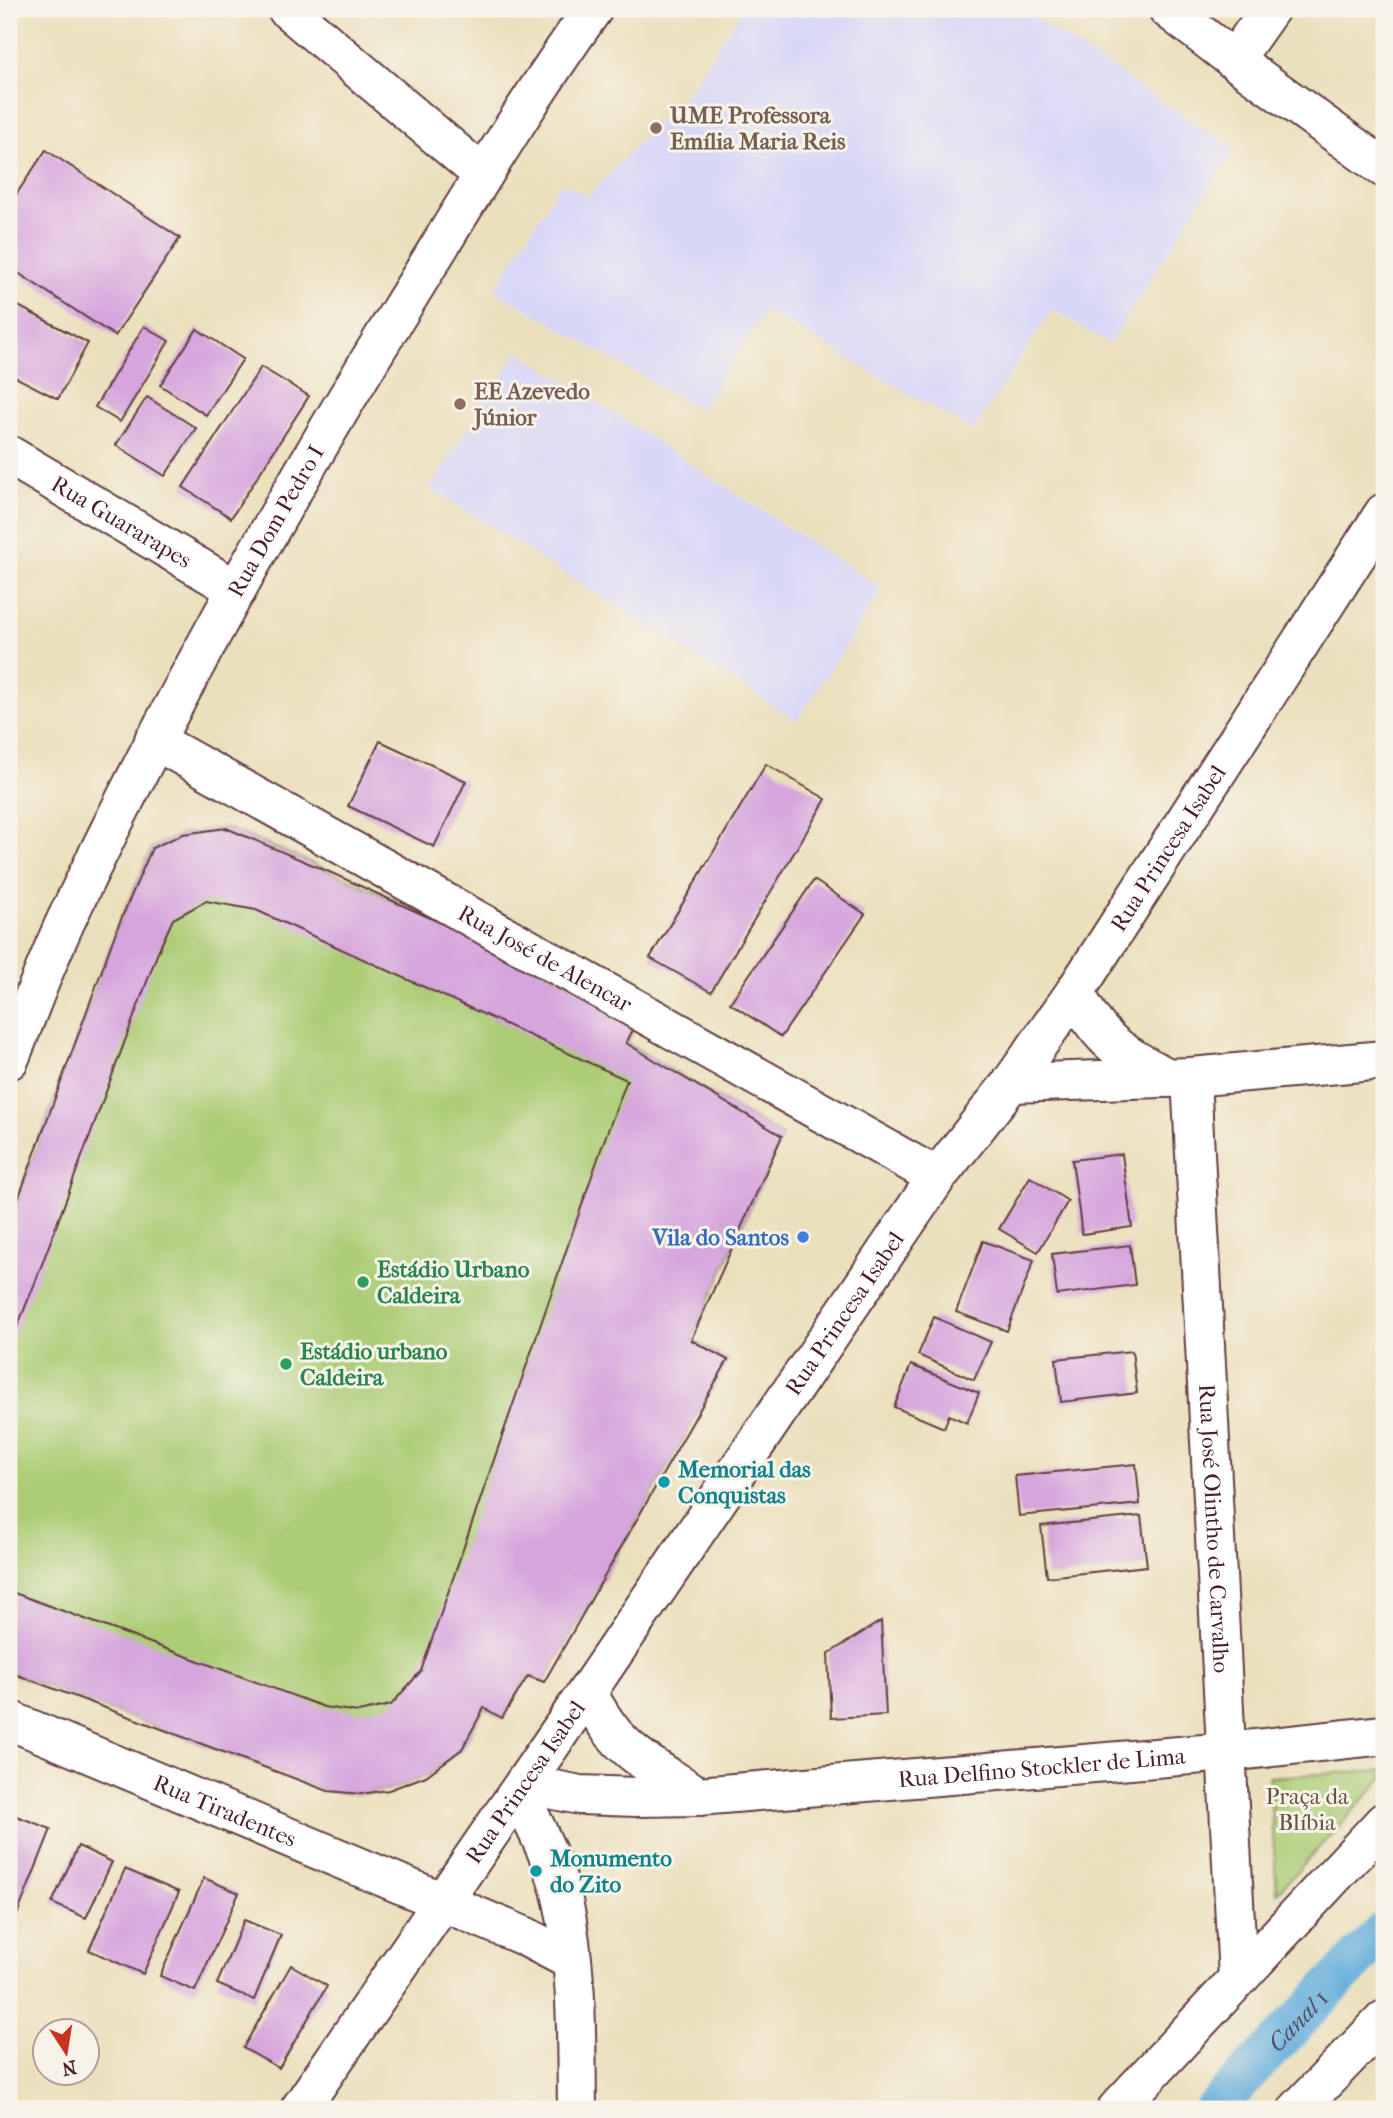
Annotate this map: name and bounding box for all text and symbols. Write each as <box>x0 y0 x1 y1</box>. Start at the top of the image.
place label: UME Professora Emília Maria Reis <box>669 102 846 155</box>
marker: UME Professora Emília Maria Reis <box>648 120 664 136</box>
place label: EE Azevedo Júnior <box>472 378 590 431</box>
marker: EE Azevedo Júnior <box>452 396 468 412</box>
street label: Rua Dom Pedro I <box>222 440 330 602</box>
street label: Rua Guararapes <box>47 470 196 574</box>
street label: Rua Princesa Isabel <box>1105 760 1232 936</box>
street label: Rua José de Alencar <box>453 900 637 1018</box>
place label: Vila do Santos <box>651 1224 789 1251</box>
street label: Rua Princesa Isabel <box>780 1226 910 1401</box>
marker: Vila do Santos <box>795 1229 811 1245</box>
place label: Estádio Urbano Caldeira <box>377 1256 530 1309</box>
marker: Estádio Urbano Caldeira <box>355 1274 371 1290</box>
place label: Estádio urbano Caldeira <box>300 1338 448 1391</box>
marker: Estádio urbano Caldeira <box>278 1356 294 1372</box>
street label: Rua José Olintho de Carvalho <box>1193 1383 1235 1674</box>
place label: Memorial das Conquistas <box>678 1456 811 1509</box>
marker: Memorial das Conquistas <box>656 1474 672 1490</box>
street label: Rua Princesa Isabel <box>460 1695 591 1869</box>
street label: Rua Delfino Stockler de Lima <box>897 1742 1187 1793</box>
street label: Rua Tiradentes <box>149 1769 300 1853</box>
park label: Praça da Blíbia <box>1265 1783 1349 1836</box>
place label: Monumento do Zito <box>550 1845 672 1898</box>
marker: Monumento do Zito <box>528 1863 544 1879</box>
water label: Canal 1 <box>1262 1984 1334 2057</box>
north arrow <box>32 2016 102 2086</box>
text: N <box>59 2055 79 2080</box>

